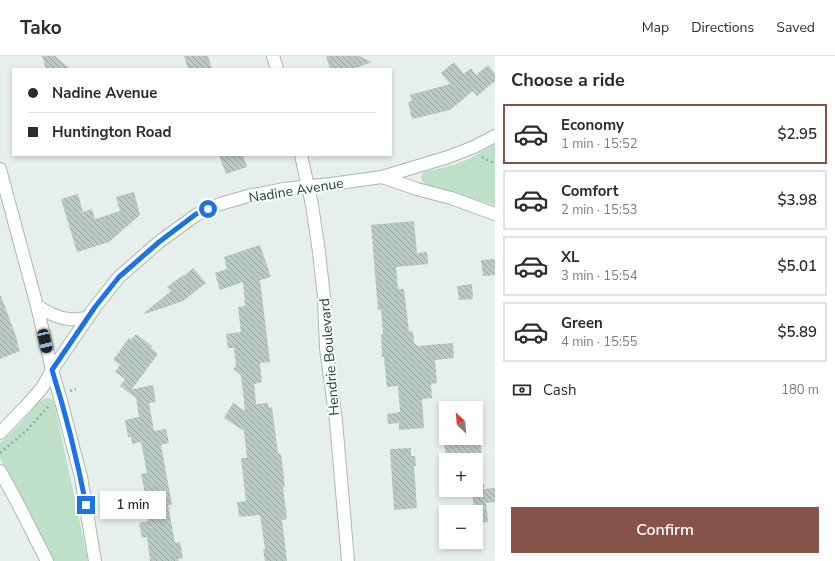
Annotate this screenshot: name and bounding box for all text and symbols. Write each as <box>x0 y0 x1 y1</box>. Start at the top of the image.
text: Tako <box>20 15 62 41</box>
text: Map <box>642 18 669 37</box>
text: Directions <box>691 18 754 37</box>
text: Saved <box>776 18 815 37</box>
text: Choose a ride <box>511 68 625 92</box>
text: Nadine Avenue <box>52 83 157 103</box>
text: Economy <box>561 115 624 135</box>
icon: car <box>513 116 549 152</box>
text: Huntington Road <box>52 122 172 142</box>
text: $2.95 <box>777 124 817 144</box>
text: 1 min · 15:52 <box>561 135 637 153</box>
street label: Nadine Avenue <box>247 174 345 207</box>
text: Comfort <box>561 181 618 201</box>
icon: car <box>513 182 549 218</box>
text: $3.98 <box>777 190 817 210</box>
route start <box>199 200 217 218</box>
text: 2 min · 15:53 <box>561 201 637 219</box>
text: XL <box>561 247 580 267</box>
icon: car <box>513 248 549 284</box>
text: $5.01 <box>777 256 817 276</box>
text: 3 min · 15:54 <box>561 267 637 285</box>
street label: Hendrie Boulevard <box>315 298 344 416</box>
text: Green <box>561 313 603 333</box>
icon: car <box>513 314 549 350</box>
text: $5.89 <box>777 322 817 342</box>
car <box>36 328 54 354</box>
text: 4 min · 15:55 <box>561 333 637 351</box>
icon: cash <box>511 379 533 401</box>
text: Cash <box>543 380 577 400</box>
text: 180 m <box>781 381 819 399</box>
north arrow <box>439 401 483 445</box>
map controls <box>439 401 483 549</box>
button: + <box>439 453 483 497</box>
callout: 1 min <box>100 491 166 519</box>
route end <box>77 496 95 514</box>
text: 1 min <box>116 496 150 514</box>
button: − <box>439 505 483 549</box>
button: Confirm <box>511 507 819 553</box>

